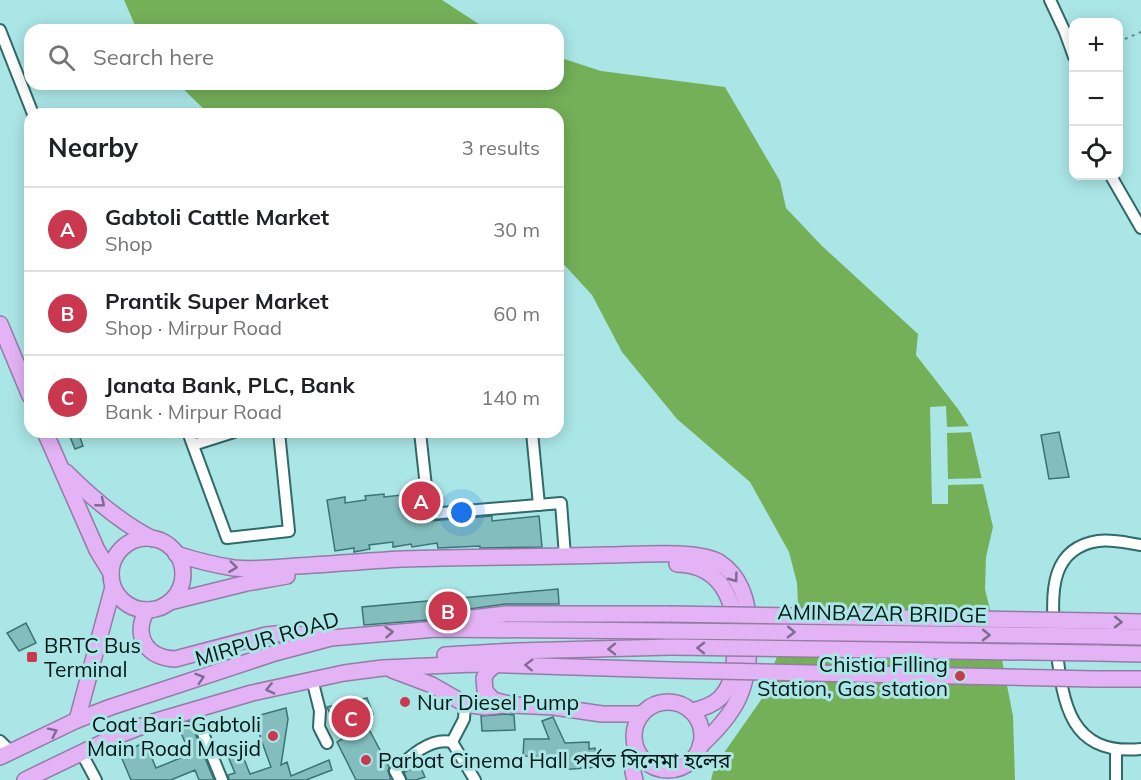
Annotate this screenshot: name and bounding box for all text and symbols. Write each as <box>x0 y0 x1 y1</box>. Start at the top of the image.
map controls <box>1069 18 1123 180</box>
button: + <box>1069 18 1123 72</box>
search box <box>24 24 564 90</box>
icon: search <box>45 41 78 74</box>
text: Search here <box>93 43 214 71</box>
button: − <box>1069 72 1123 126</box>
button: locate <box>1069 126 1123 180</box>
text: Nearby <box>48 131 138 164</box>
text: 3 results <box>462 135 540 160</box>
text: Gabtoli Cattle Market <box>105 203 329 231</box>
text: A <box>60 217 75 242</box>
text: 30 m <box>493 217 540 242</box>
text: Shop <box>105 231 153 256</box>
text: Prantik Super Market <box>105 287 329 315</box>
text: B <box>61 301 74 326</box>
text: 60 m <box>493 301 540 326</box>
text: Shop · Mirpur Road <box>105 315 282 340</box>
text: Janata Bank, PLC, Bank <box>105 371 355 399</box>
text: C <box>61 385 74 410</box>
text: 140 m <box>481 385 540 410</box>
text: Bank · Mirpur Road <box>105 399 282 424</box>
pin: A <box>402 478 440 524</box>
one-way arrow <box>94 496 105 507</box>
your location <box>447 498 476 527</box>
one-way arrow <box>228 560 238 573</box>
one-way arrow <box>727 572 738 583</box>
pin: B <box>428 588 468 634</box>
street label: AMINBAZAR BRIDGE <box>777 598 987 628</box>
street label: MIRPUR ROAD <box>192 605 342 671</box>
one-way arrow <box>1113 615 1122 628</box>
one-way arrow <box>384 626 393 639</box>
one-way arrow <box>786 626 795 638</box>
one-way arrow <box>981 629 990 641</box>
place label: BRTC Bus Terminal <box>44 632 141 682</box>
one-way arrow <box>608 642 617 655</box>
one-way arrow <box>697 642 706 654</box>
marker: BRTC Bus Terminal <box>25 650 39 664</box>
place label: Chistia Filling Station, Gas station <box>757 651 948 701</box>
one-way arrow <box>524 659 533 672</box>
marker: Chistia Filling Station, Gas station <box>953 669 967 683</box>
one-way arrow <box>194 673 205 685</box>
one-way arrow <box>266 681 276 694</box>
place label: Nur Diesel Pump <box>417 689 579 715</box>
marker: Nur Diesel Pump <box>398 695 412 709</box>
pin: C <box>332 696 370 740</box>
place label: Coat Bari-Gabtoli Main Road Masjid <box>87 711 261 761</box>
one-way arrow <box>46 727 57 739</box>
marker: Coat Bari-Gabtoli Main Road Masjid <box>266 729 280 743</box>
place label: Parbat Cinema Hall পর্বত সিনেমা হলের <box>378 747 731 773</box>
marker: Parbat Cinema Hall পর্বত সিনেমা হলের <box>359 753 373 767</box>

